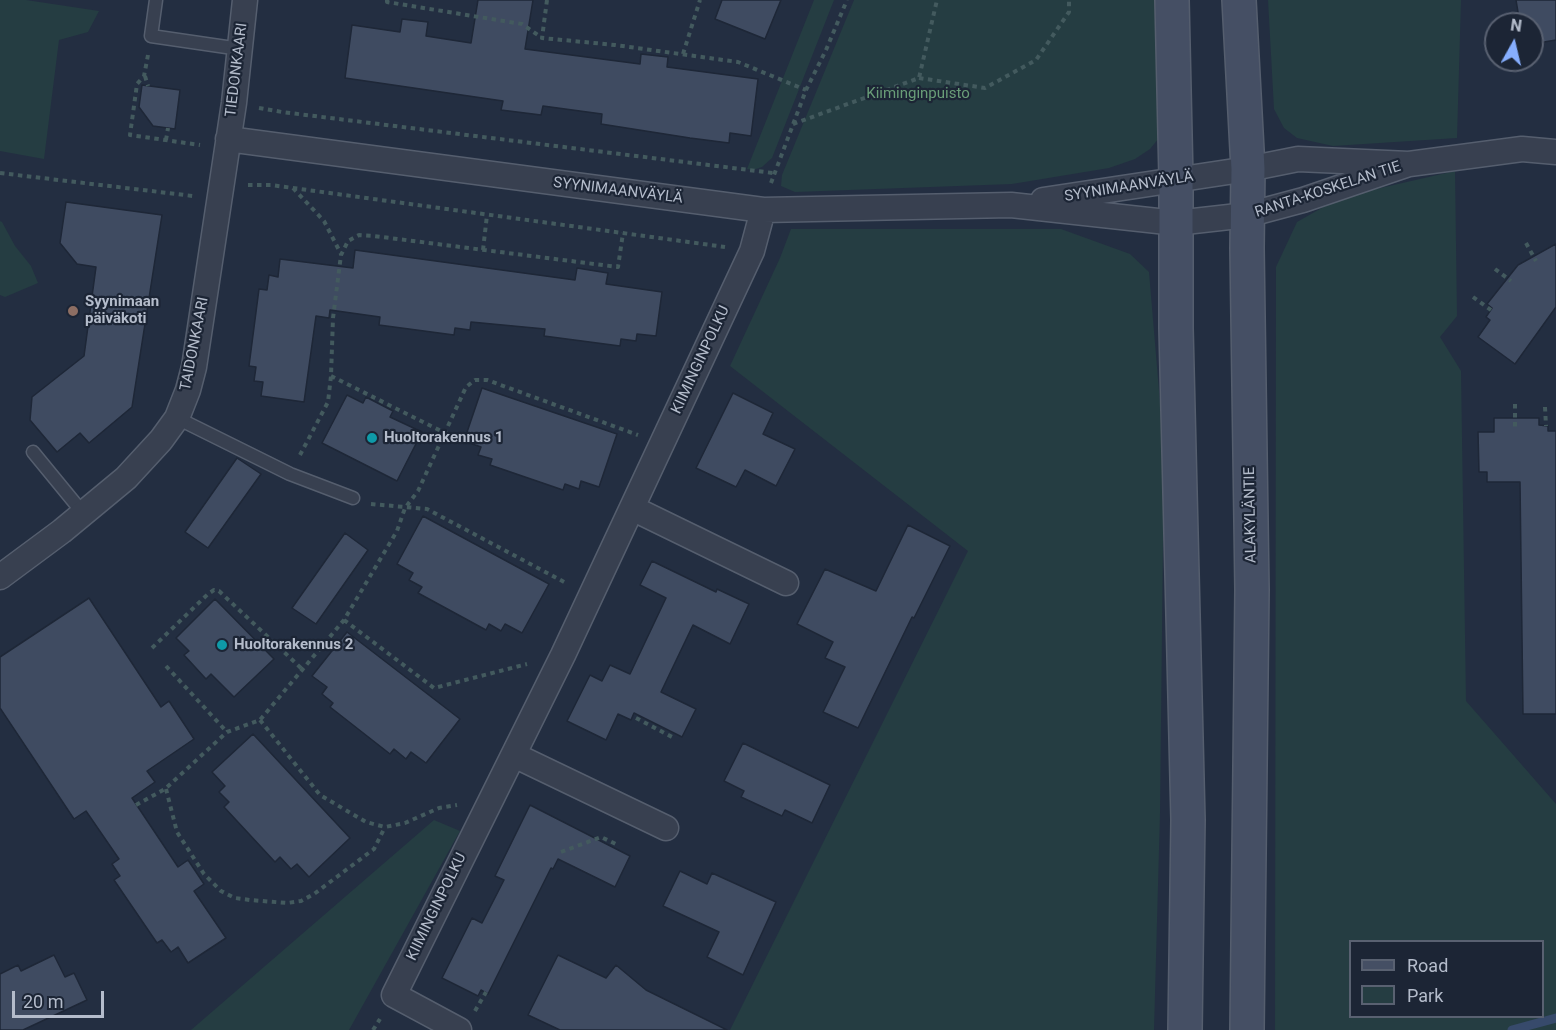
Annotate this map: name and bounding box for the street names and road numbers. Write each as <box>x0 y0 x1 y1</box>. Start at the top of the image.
street label: TIEDONKAARI <box>222 22 252 118</box>
street label: RANTA-KOSKELAN TIE <box>1253 158 1403 222</box>
street label: SYYNIMAANVÄYLÄ <box>1063 168 1195 206</box>
street label: SYYNIMAANVÄYLÄ <box>552 174 684 208</box>
street label: TAIDONKAARI <box>177 295 213 393</box>
street label: KIIMINGINPOLKU <box>668 303 734 417</box>
street label: ALAKYLÄNTIE <box>1241 467 1261 563</box>
street label: KIIMINGINPOLKU <box>403 850 471 964</box>

